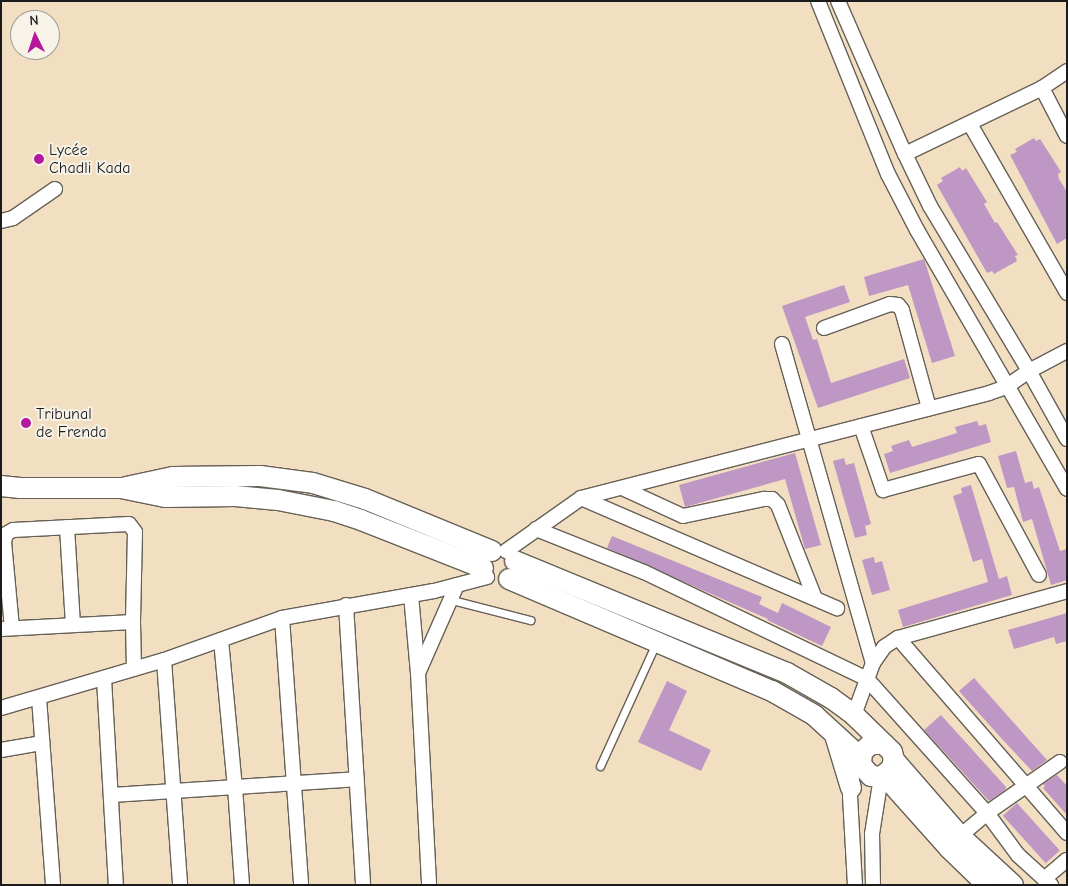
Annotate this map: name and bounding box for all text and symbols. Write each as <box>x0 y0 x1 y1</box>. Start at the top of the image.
north arrow <box>10 10 60 60</box>
text: N <box>29 12 39 29</box>
place label: Lycée Chadli Kada <box>49 140 131 178</box>
marker: Lycée Chadli Kada <box>33 153 45 165</box>
place label: Tribunal de Frenda <box>36 404 107 442</box>
marker: Tribunal de Frenda <box>20 417 32 429</box>

